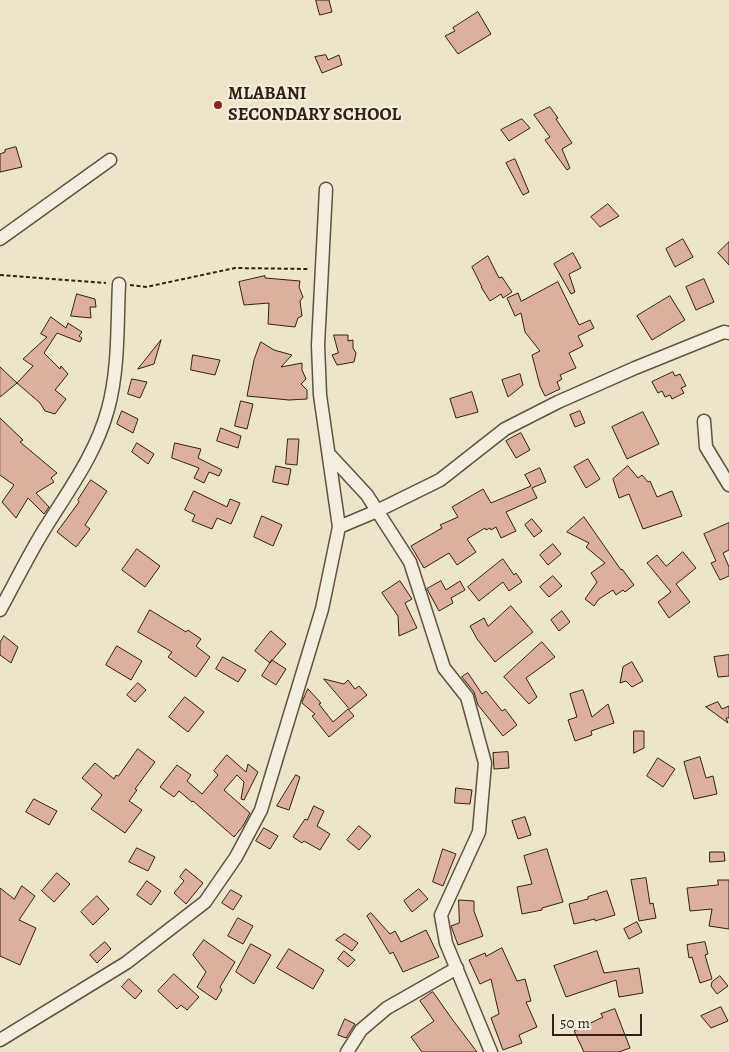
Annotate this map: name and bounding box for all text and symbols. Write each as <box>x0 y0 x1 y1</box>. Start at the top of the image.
place label: MLABANI SECONDARY SCHOOL <box>228 84 401 126</box>
marker: MLABANI SECONDARY SCHOOL <box>212 99 224 111</box>
scale bar <box>554 1004 644 1036</box>
text: 50 m <box>560 1013 590 1033</box>

